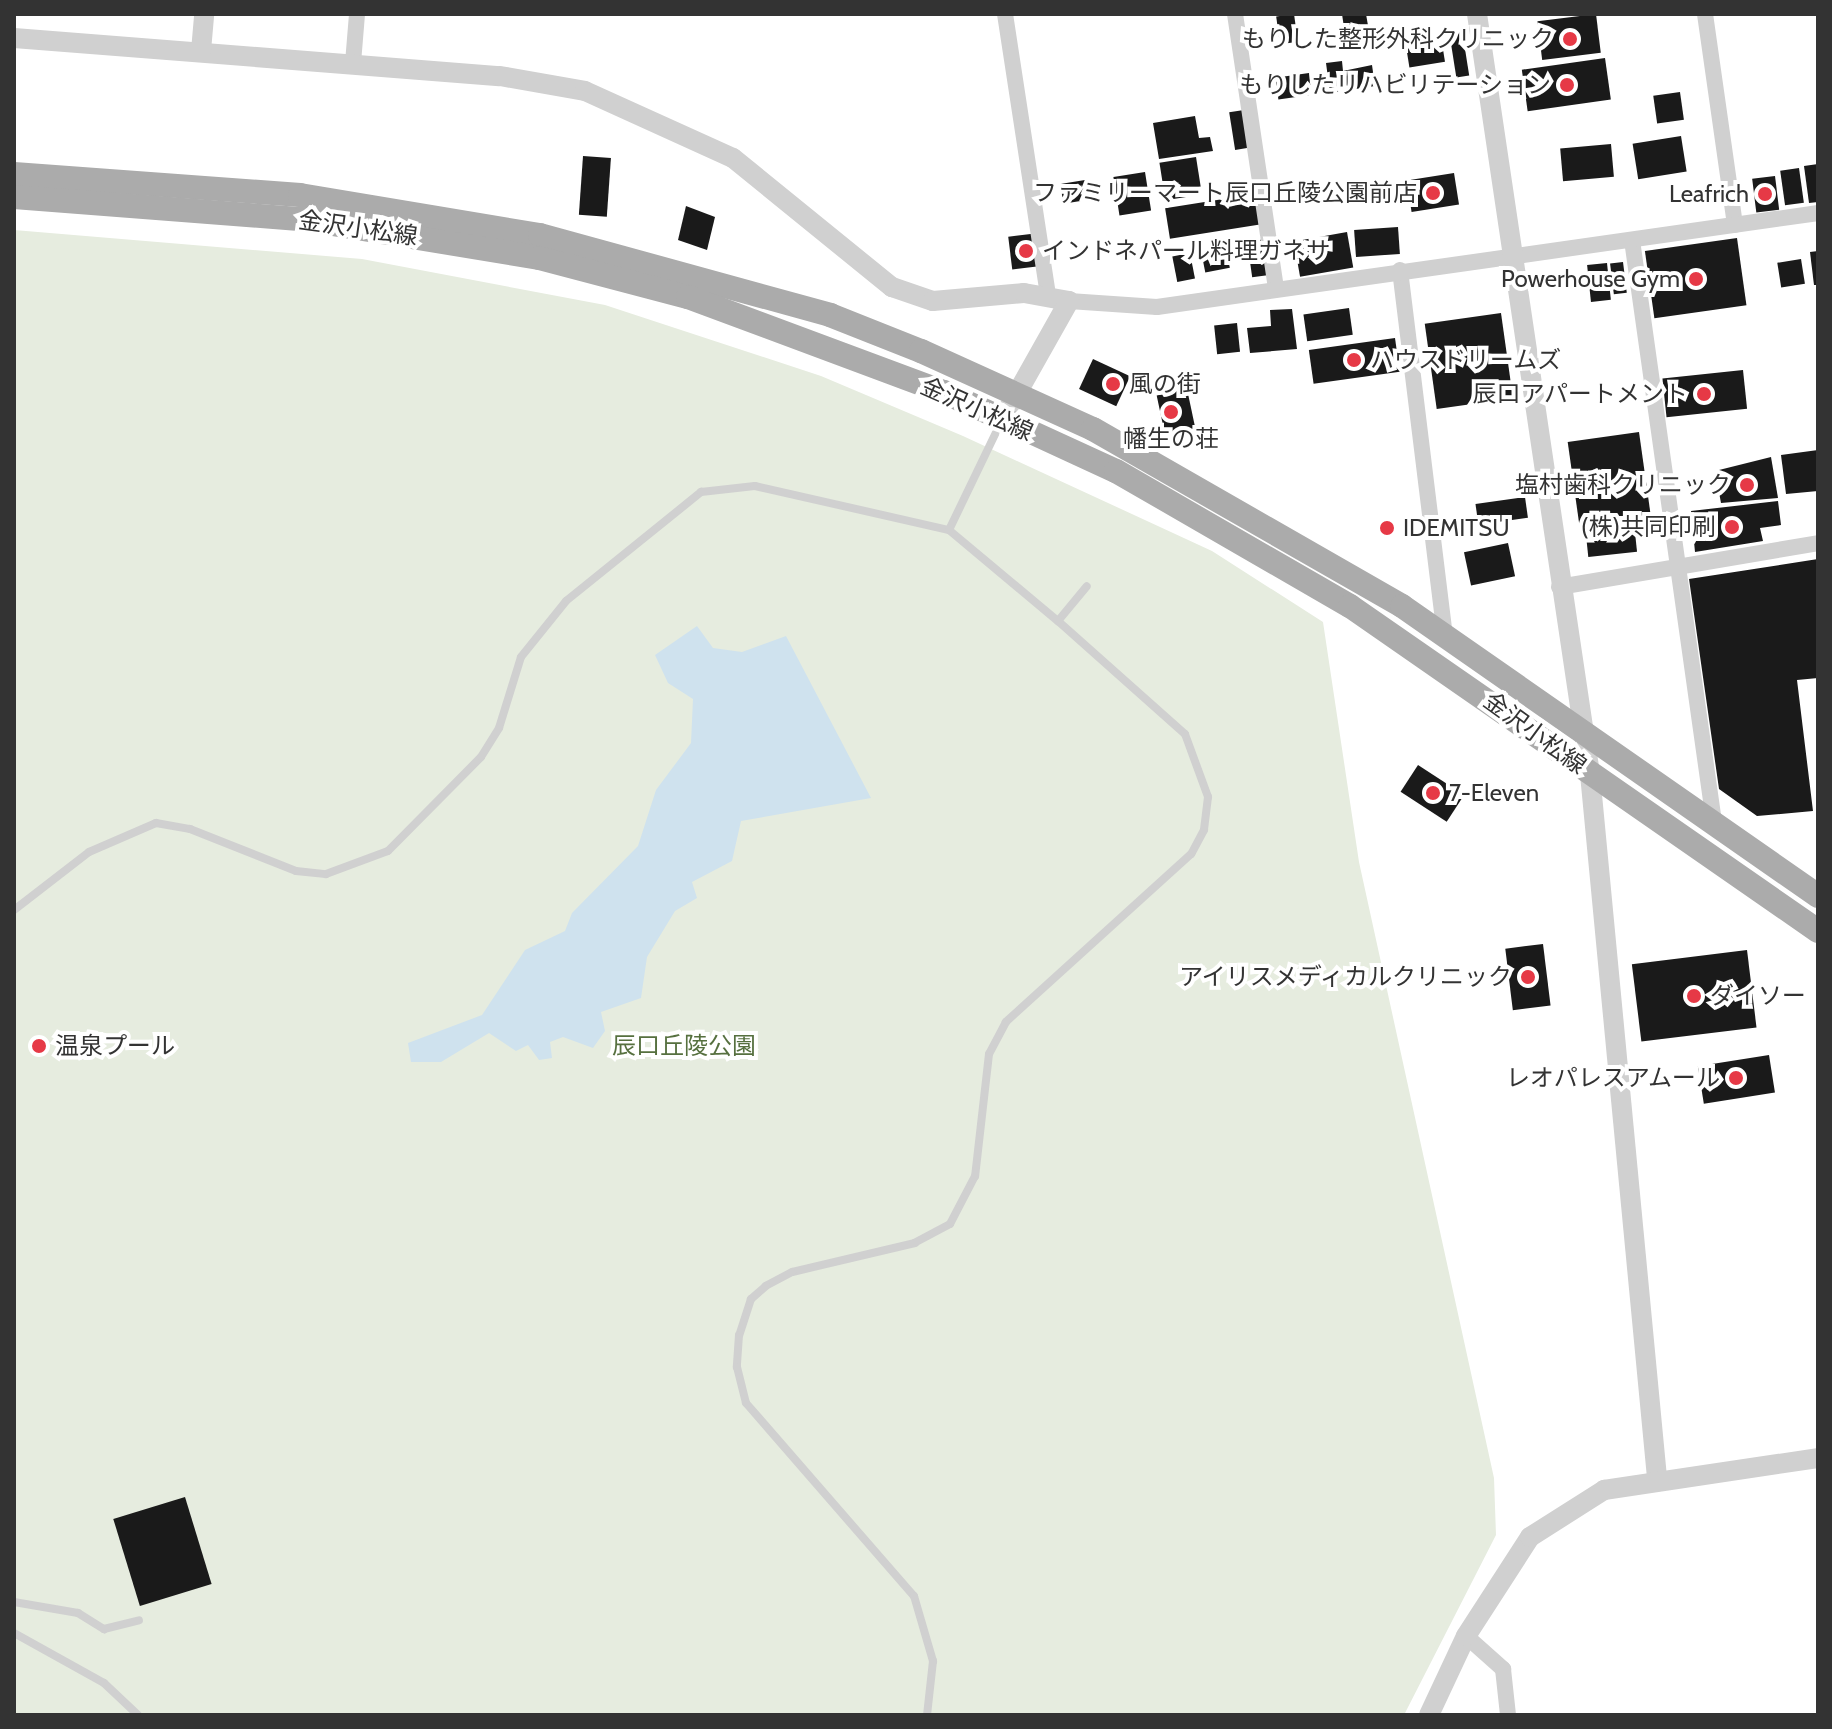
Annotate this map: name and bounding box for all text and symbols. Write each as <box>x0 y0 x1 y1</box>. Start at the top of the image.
place label: もりした整形外科クリニック <box>1242 25 1554 53</box>
marker: もりした整形外科クリニック <box>1561 30 1579 48</box>
place label: もりしたリハビリテーション <box>1239 71 1551 99</box>
marker: もりしたリハビリテーション <box>1558 76 1576 94</box>
place label: ファミリーマート辰口丘陵公園前店 <box>1033 179 1417 207</box>
place label: Leafrich <box>1669 180 1749 208</box>
marker: ファミリーマート辰口丘陵公園前店 <box>1424 184 1442 202</box>
marker: Leafrich <box>1756 185 1774 203</box>
street label: 金沢小松線 <box>297 205 419 251</box>
place label: インドネパール料理ガネサ <box>1042 237 1330 265</box>
marker: インドネパール料理ガネサ <box>1017 242 1035 260</box>
place label: Powerhouse Gym <box>1501 265 1680 293</box>
marker: Powerhouse Gym <box>1687 270 1705 288</box>
place label: ハウスドリームズ <box>1370 346 1562 374</box>
marker: ハウスドリームズ <box>1345 351 1363 369</box>
place label: 風の街 <box>1129 370 1201 398</box>
street label: 金沢小松線 <box>916 371 1038 447</box>
marker: 風の街 <box>1104 375 1122 393</box>
place label: 辰口アパートメント <box>1472 380 1688 408</box>
marker: 辰口アパートメント <box>1695 385 1713 403</box>
marker: 幡生の荘 <box>1162 403 1180 421</box>
place label: 幡生の荘 <box>1123 425 1219 453</box>
place label: 塩村歯科クリニック <box>1515 471 1731 499</box>
marker: 塩村歯科クリニック <box>1738 476 1756 494</box>
place label: (株)共同印刷 <box>1581 513 1716 541</box>
place label: IDEMITSU <box>1403 514 1510 542</box>
marker: (株)共同印刷 <box>1723 518 1741 536</box>
marker: IDEMITSU <box>1378 519 1396 537</box>
street label: 金沢小松線 <box>1478 686 1592 780</box>
place label: 7-Eleven <box>1449 779 1539 807</box>
marker: 7-Eleven <box>1424 784 1442 802</box>
place label: アイリスメディカルクリニック <box>1176 963 1512 991</box>
marker: アイリスメディカルクリニック <box>1519 968 1537 986</box>
place label: ダイソー <box>1710 982 1806 1010</box>
marker: ダイソー <box>1685 987 1703 1005</box>
place label: 温泉プール <box>55 1032 175 1060</box>
park label: 辰口丘陵公園 <box>612 1032 756 1060</box>
marker: 温泉プール <box>30 1037 48 1055</box>
place label: レオパレスアムール <box>1504 1064 1720 1092</box>
marker: レオパレスアムール <box>1727 1069 1745 1087</box>

